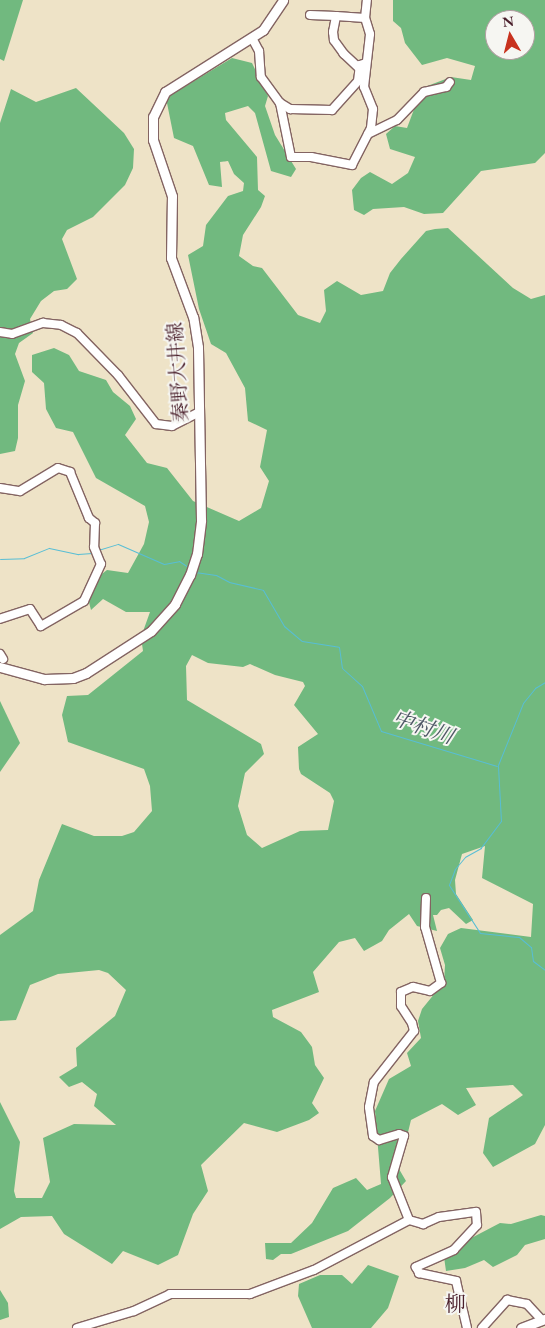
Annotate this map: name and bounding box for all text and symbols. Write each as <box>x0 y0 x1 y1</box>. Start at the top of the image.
north arrow <box>485 10 535 60</box>
text: N <box>501 11 515 31</box>
street label: 秦野大井線 <box>163 321 193 423</box>
water label: 中村川 <box>389 705 457 749</box>
district label: 柳 <box>445 1291 465 1317</box>

